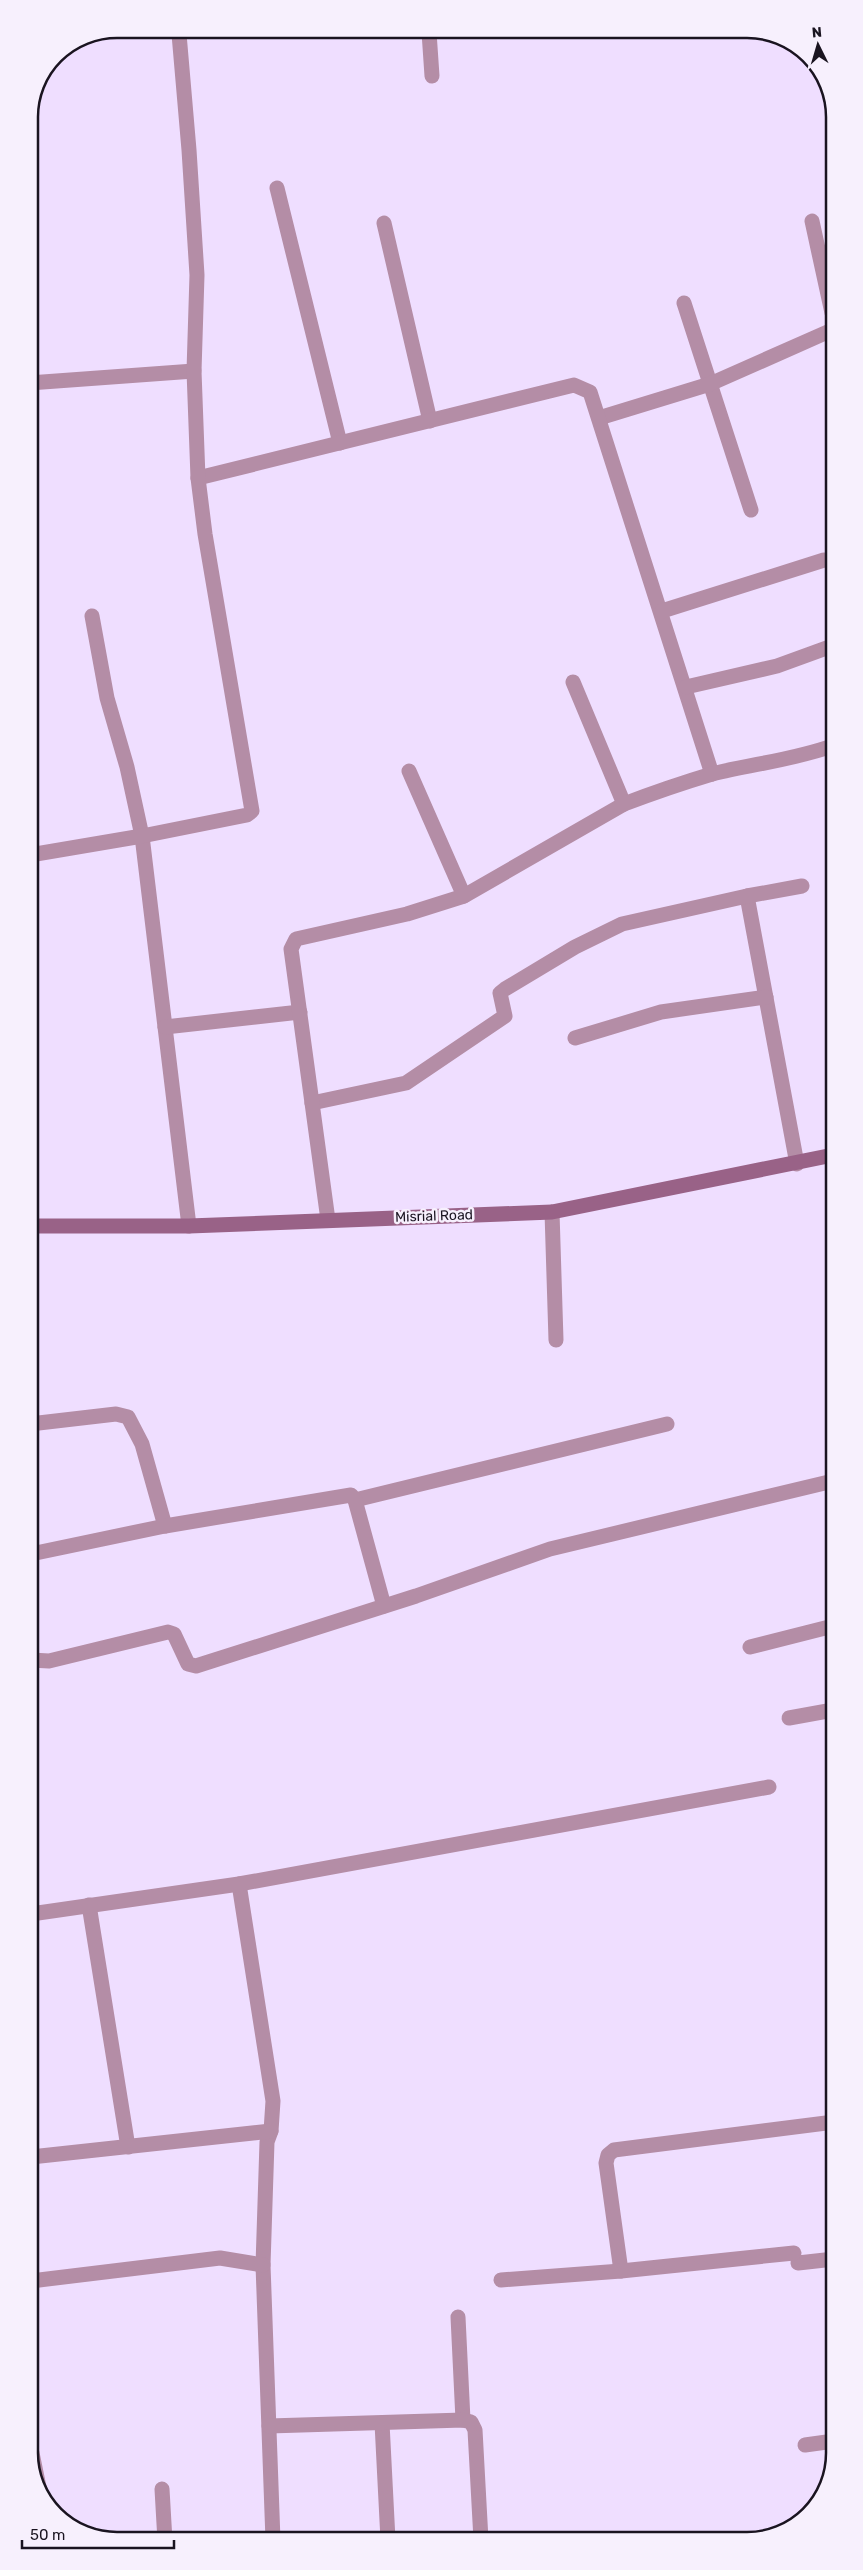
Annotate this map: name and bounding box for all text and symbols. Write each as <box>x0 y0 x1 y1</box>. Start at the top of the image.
north arrow <box>793 20 843 70</box>
text: N <box>811 24 823 41</box>
street label: Misrial Road <box>395 1206 473 1226</box>
scale bar <box>22 2518 175 2550</box>
text: 50 m <box>30 2526 65 2544</box>

